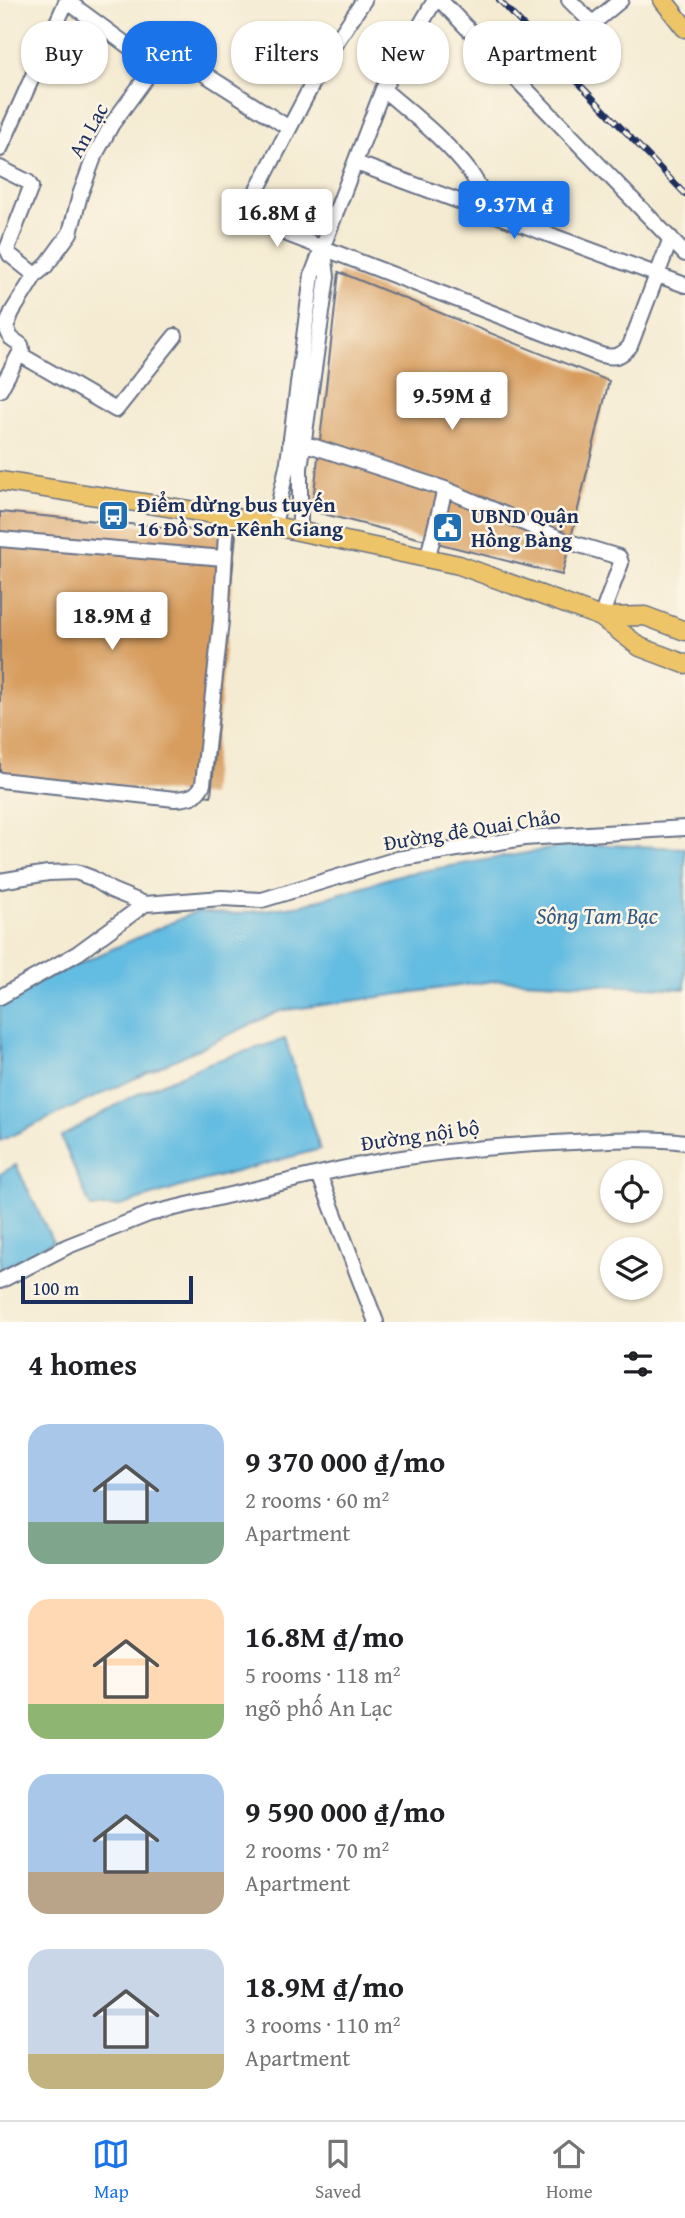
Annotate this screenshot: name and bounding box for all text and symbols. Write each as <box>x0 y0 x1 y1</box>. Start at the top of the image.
chip: Buy <box>21 21 108 84</box>
chip: Rent <box>122 21 217 84</box>
chip: Filters <box>231 21 343 84</box>
chip: New <box>357 21 449 84</box>
chip: Apartment <box>463 21 621 84</box>
street label: An Lạc <box>60 97 116 163</box>
pin: 9.37M ₫ <box>449 182 579 241</box>
text: 9.37M ₫ <box>474 187 554 220</box>
pin: 16.8M ₫ <box>212 190 342 249</box>
text: 16.8M ₫ <box>237 195 317 228</box>
pin: 9.59M ₫ <box>387 372 517 432</box>
text: 9.59M ₫ <box>412 378 492 411</box>
place label: Điểm dừng bus tuyến 16 Đồ Sơn-Kênh Giang <box>137 489 344 544</box>
bus stop icon: Điểm dừng bus tuyến 16 Đồ Sơn-Kênh Giang <box>97 499 131 533</box>
place label: UBND Quận Hồng Bàng <box>471 500 579 555</box>
public building icon: UBND Quận Hồng Bàng <box>431 510 465 544</box>
pin: 18.9M ₫ <box>47 592 177 652</box>
text: 18.9M ₫ <box>72 598 152 631</box>
street label: Đường đê Quai Chảo <box>381 800 563 858</box>
water label: Sông Tam Bạc <box>536 899 659 932</box>
street label: Đường nội bộ <box>359 1111 481 1159</box>
map controls <box>600 1160 663 1300</box>
button: locate <box>600 1160 663 1223</box>
button: layers <box>600 1237 663 1300</box>
scale bar <box>21 1273 192 1305</box>
text: 100 m <box>32 1274 79 1302</box>
text: 4 homes <box>28 1342 137 1386</box>
icon: filters <box>619 1345 657 1383</box>
text: 9 370 000 ₫/mo <box>245 1439 445 1483</box>
icon: home <box>84 1452 168 1536</box>
text: 2 rooms · 60 m² <box>245 1483 389 1516</box>
text: Apartment <box>245 1516 350 1549</box>
text: 16.8M ₫/mo <box>245 1614 404 1658</box>
icon: home <box>84 1627 168 1711</box>
text: 5 rooms · 118 m² <box>245 1658 400 1691</box>
text: ngõ phố An Lạc <box>245 1691 393 1724</box>
text: 9 590 000 ₫/mo <box>245 1789 445 1833</box>
icon: home <box>84 1802 168 1886</box>
text: 2 rooms · 70 m² <box>245 1833 389 1866</box>
text: Apartment <box>245 1866 350 1899</box>
text: 18.9M ₫/mo <box>245 1964 404 2008</box>
icon: home <box>84 1977 168 2061</box>
text: 3 rooms · 110 m² <box>245 2008 400 2041</box>
text: Apartment <box>245 2041 350 2074</box>
tab: Map <box>92 2135 130 2205</box>
tab: Saved <box>315 2135 361 2205</box>
tab: Home <box>546 2135 593 2205</box>

